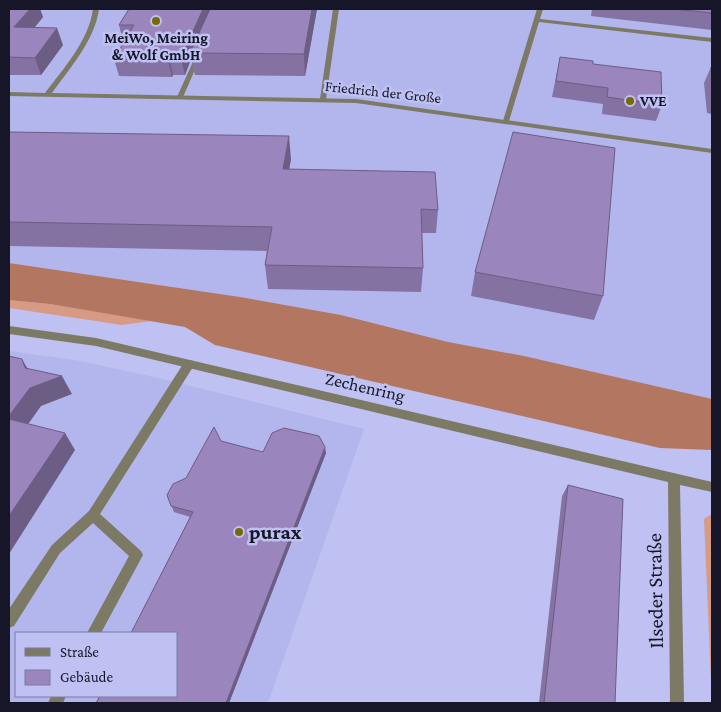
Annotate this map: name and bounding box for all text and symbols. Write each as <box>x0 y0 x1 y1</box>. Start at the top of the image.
marker: MeiWo, Meiring & Wolf GmbH <box>150 15 162 27</box>
place label: MeiWo, Meiring & Wolf GmbH <box>104 30 208 63</box>
street label: Friedrich der Große <box>324 78 442 106</box>
place label: VVE <box>639 93 667 109</box>
marker: VVE <box>624 95 636 107</box>
street label: Zechenring <box>323 368 407 406</box>
place label: purax <box>249 520 302 544</box>
marker: purax <box>233 526 245 538</box>
street label: Ilseder Straße <box>642 533 668 649</box>
legend <box>15 632 178 697</box>
text: Straße <box>60 644 99 660</box>
text: Gebäude <box>60 669 114 685</box>

